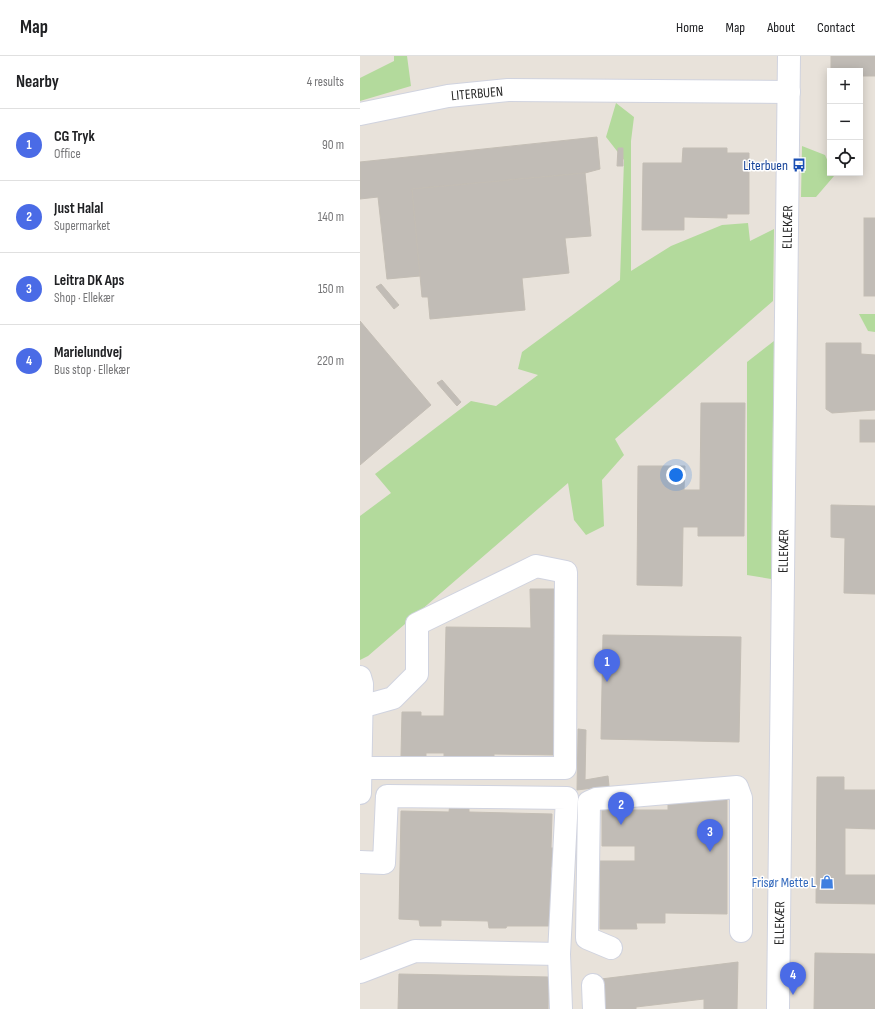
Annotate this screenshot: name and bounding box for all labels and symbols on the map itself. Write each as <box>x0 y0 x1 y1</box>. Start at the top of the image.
street label: LITERBUEN <box>450 83 504 104</box>
place label: Literbuen <box>743 157 788 174</box>
bus stop icon: Literbuen <box>791 157 807 173</box>
street label: ELLEKÆR <box>779 204 796 249</box>
your location <box>666 465 686 485</box>
street label: ELLEKÆR <box>775 528 792 573</box>
pin: 1 <box>594 649 620 682</box>
pin: 2 <box>608 792 634 825</box>
pin: 3 <box>697 819 723 852</box>
place label: Frisør Mette L <box>752 874 816 891</box>
shop icon: Frisør Mette L <box>819 874 835 890</box>
street label: ELLEKÆR <box>771 900 788 945</box>
pin: 4 <box>780 962 806 995</box>

